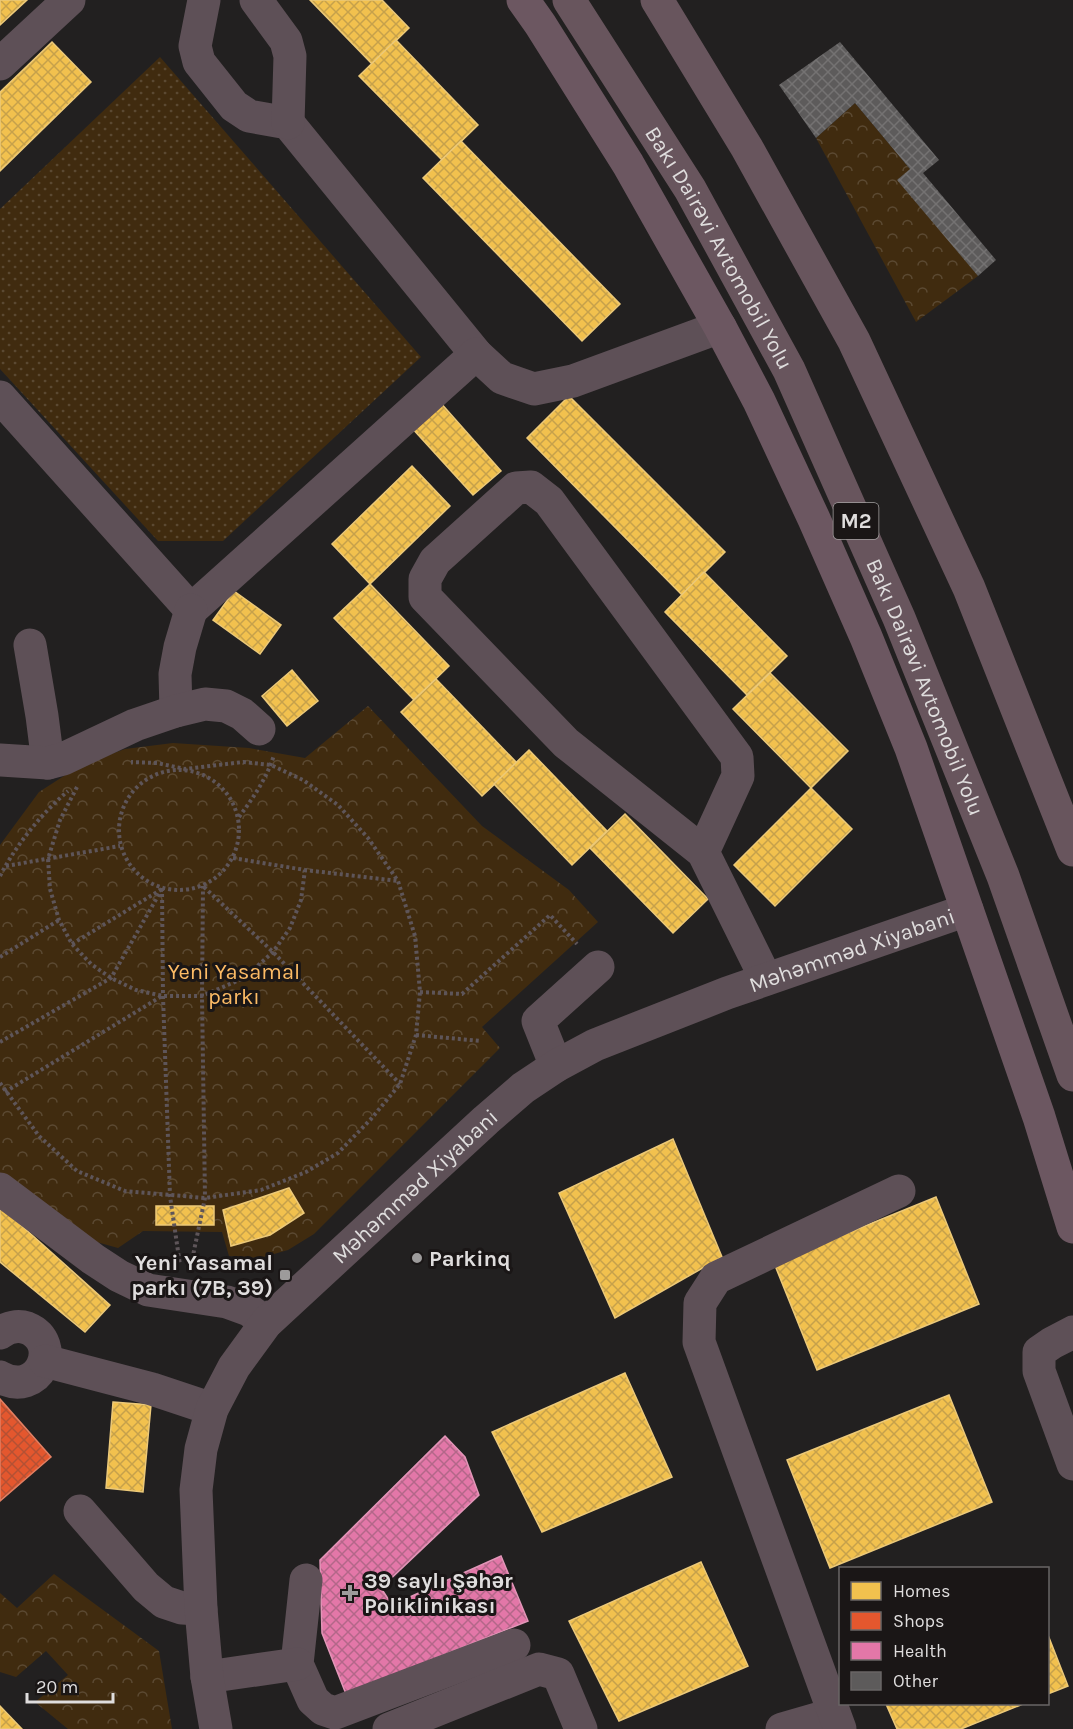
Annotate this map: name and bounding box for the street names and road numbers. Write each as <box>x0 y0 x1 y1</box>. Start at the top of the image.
street label: Bakı Dairəvi Avtomobil Yolu <box>639 122 798 374</box>
road number: M2 <box>834 503 878 539</box>
street label: Bakı Dairəvi Avtomobil Yolu <box>860 555 989 820</box>
street label: Məhəmməd Xiyabani <box>746 903 959 998</box>
street label: Məhəmməd Xiyabani <box>327 1104 503 1269</box>

